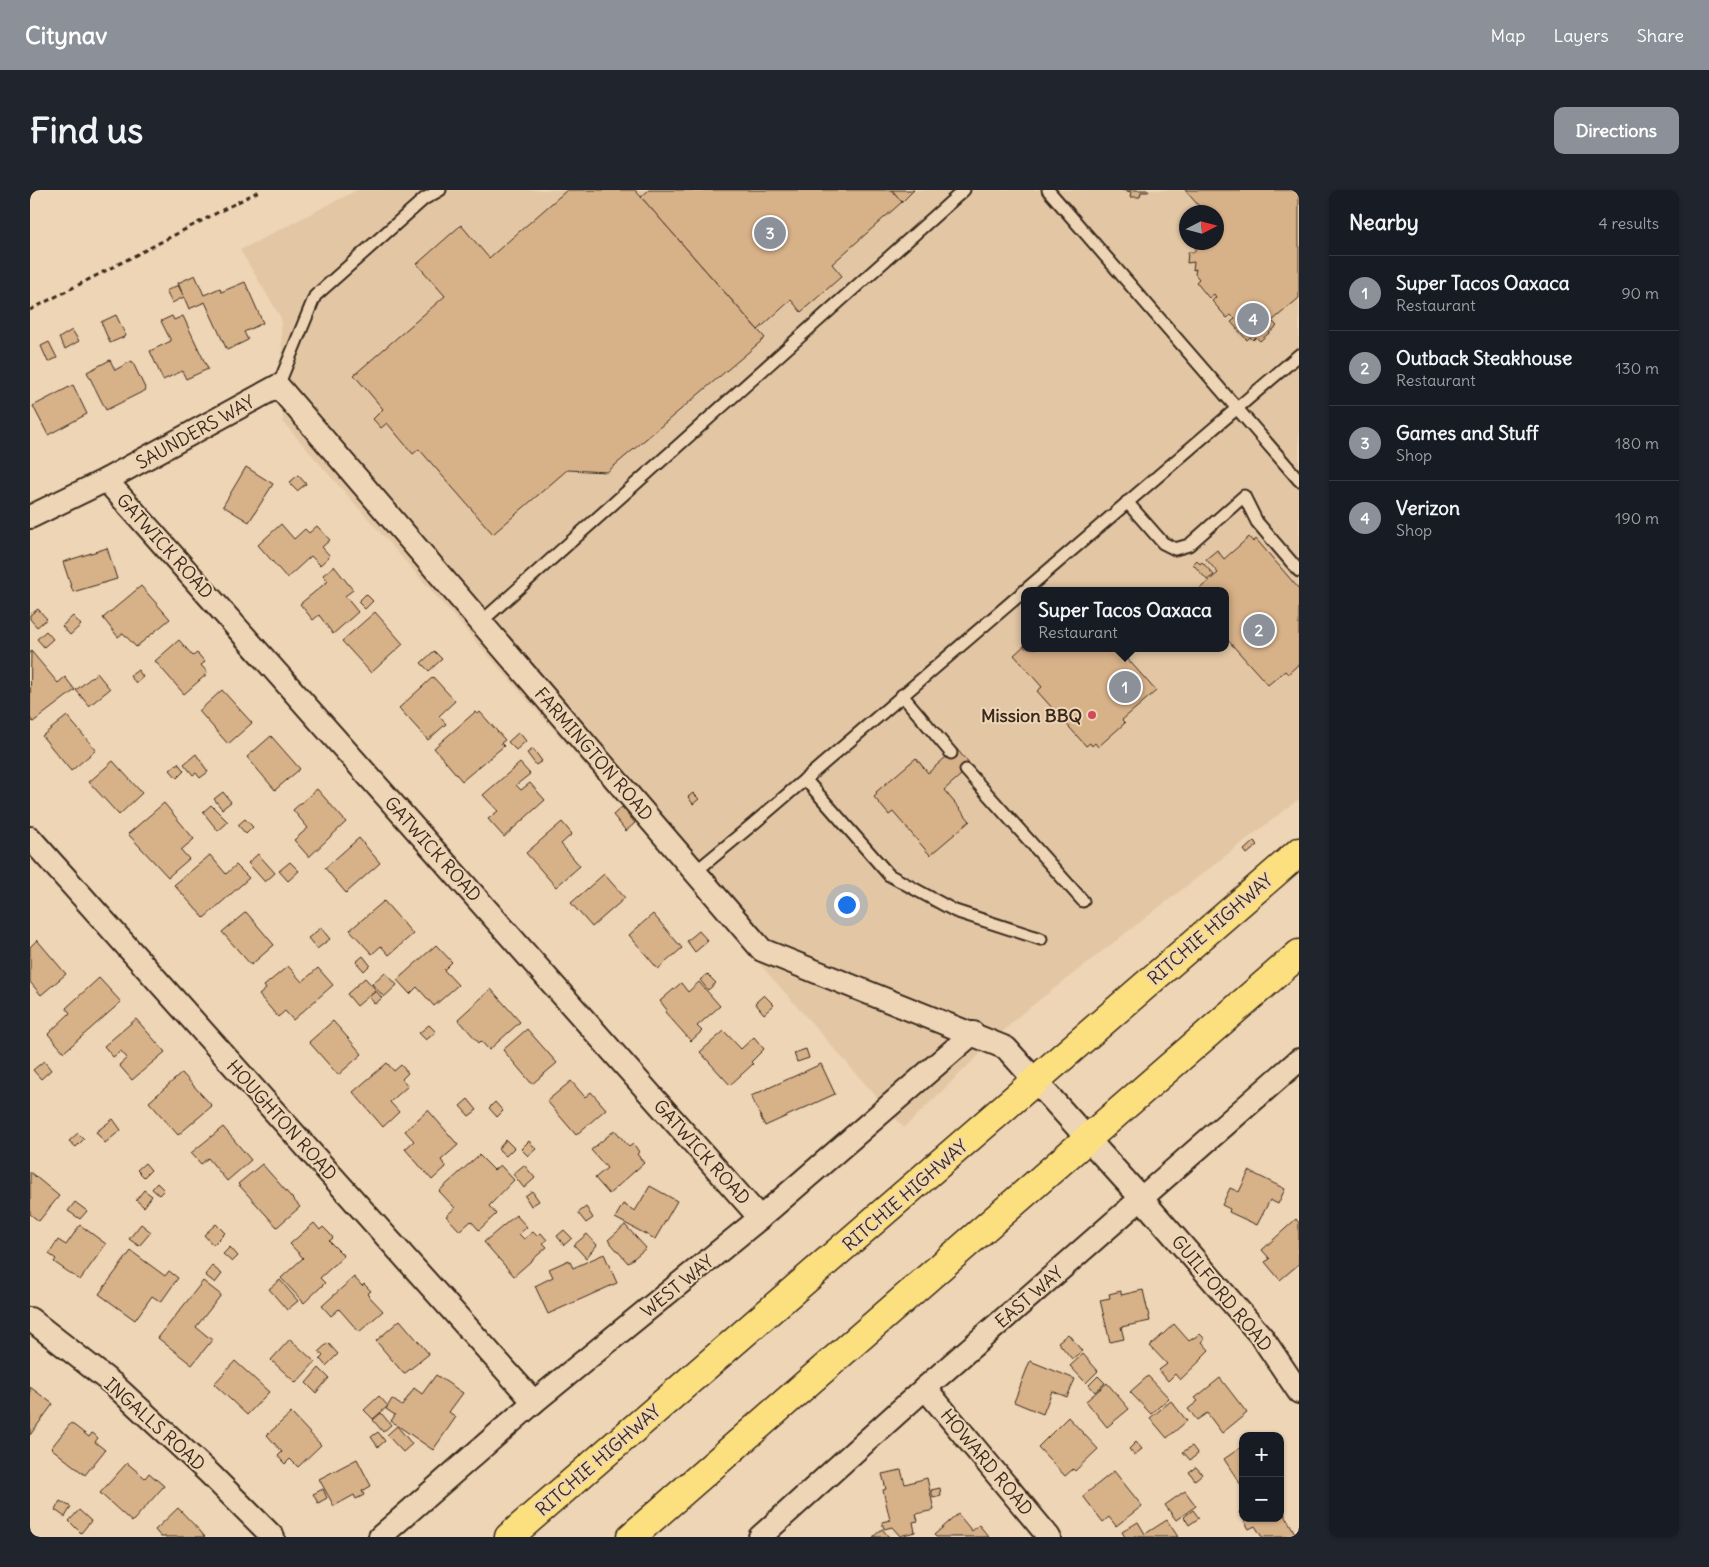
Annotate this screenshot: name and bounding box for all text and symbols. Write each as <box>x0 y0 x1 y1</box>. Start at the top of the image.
text: Citynav <box>25 20 107 50</box>
text: Map <box>1490 24 1525 47</box>
text: Layers <box>1553 24 1609 47</box>
text: Share <box>1637 24 1684 47</box>
button: Directions <box>1554 107 1679 154</box>
text: Find us <box>30 108 143 152</box>
north arrow <box>1179 205 1224 250</box>
text: Nearby <box>1349 209 1419 236</box>
text: 4 results <box>1598 213 1659 233</box>
pin: 3 <box>754 214 786 252</box>
text: Super Tacos Oaxaca <box>1396 271 1570 295</box>
text: 1 <box>1362 283 1368 303</box>
text: 90 m <box>1621 283 1659 303</box>
text: Restaurant <box>1396 295 1476 315</box>
pin: 4 <box>1237 300 1269 338</box>
text: Outback Steakhouse <box>1396 346 1572 370</box>
text: 2 <box>1361 358 1369 378</box>
text: 130 m <box>1615 358 1659 378</box>
text: Restaurant <box>1396 370 1476 390</box>
street label: SAUNDERS WAY <box>132 390 258 474</box>
text: Games and Stuff <box>1396 421 1538 445</box>
text: 3 <box>1360 433 1370 453</box>
text: 180 m <box>1615 433 1659 453</box>
text: Shop <box>1396 445 1432 465</box>
street label: GATWICK ROAD <box>112 489 218 603</box>
text: Verizon <box>1396 496 1460 520</box>
text: 4 <box>1360 508 1370 528</box>
text: 190 m <box>1615 508 1659 528</box>
text: Shop <box>1396 520 1432 540</box>
popup <box>1021 587 1229 652</box>
text: Super Tacos Oaxaca <box>1038 598 1212 622</box>
pin: 2 <box>1243 611 1275 649</box>
text: Restaurant <box>1038 622 1118 642</box>
pin: 1 <box>1109 668 1141 706</box>
street label: FARMINGTON ROAD <box>530 682 658 826</box>
place label: Mission BBQ <box>981 704 1082 727</box>
marker: Mission BBQ <box>1086 709 1098 721</box>
street label: GATWICK ROAD <box>380 792 486 906</box>
street label: RITCHIE HIGHWAY <box>1143 868 1277 990</box>
your location <box>834 892 860 918</box>
street label: HOUGHTON ROAD <box>222 1055 342 1185</box>
street label: GATWICK ROAD <box>649 1095 755 1209</box>
street label: RITCHIE HIGHWAY <box>838 1134 972 1256</box>
street label: GUILFORD ROAD <box>1167 1230 1277 1356</box>
street label: WEST WAY <box>636 1250 718 1322</box>
street label: EAST WAY <box>990 1261 1068 1333</box>
street label: INGALLS ROAD <box>100 1373 210 1475</box>
street label: RITCHIE HIGHWAY <box>531 1399 665 1521</box>
street label: HOWARD ROAD <box>936 1404 1038 1520</box>
map controls <box>1239 1432 1284 1522</box>
button: + <box>1239 1432 1284 1477</box>
button: − <box>1239 1477 1284 1522</box>

